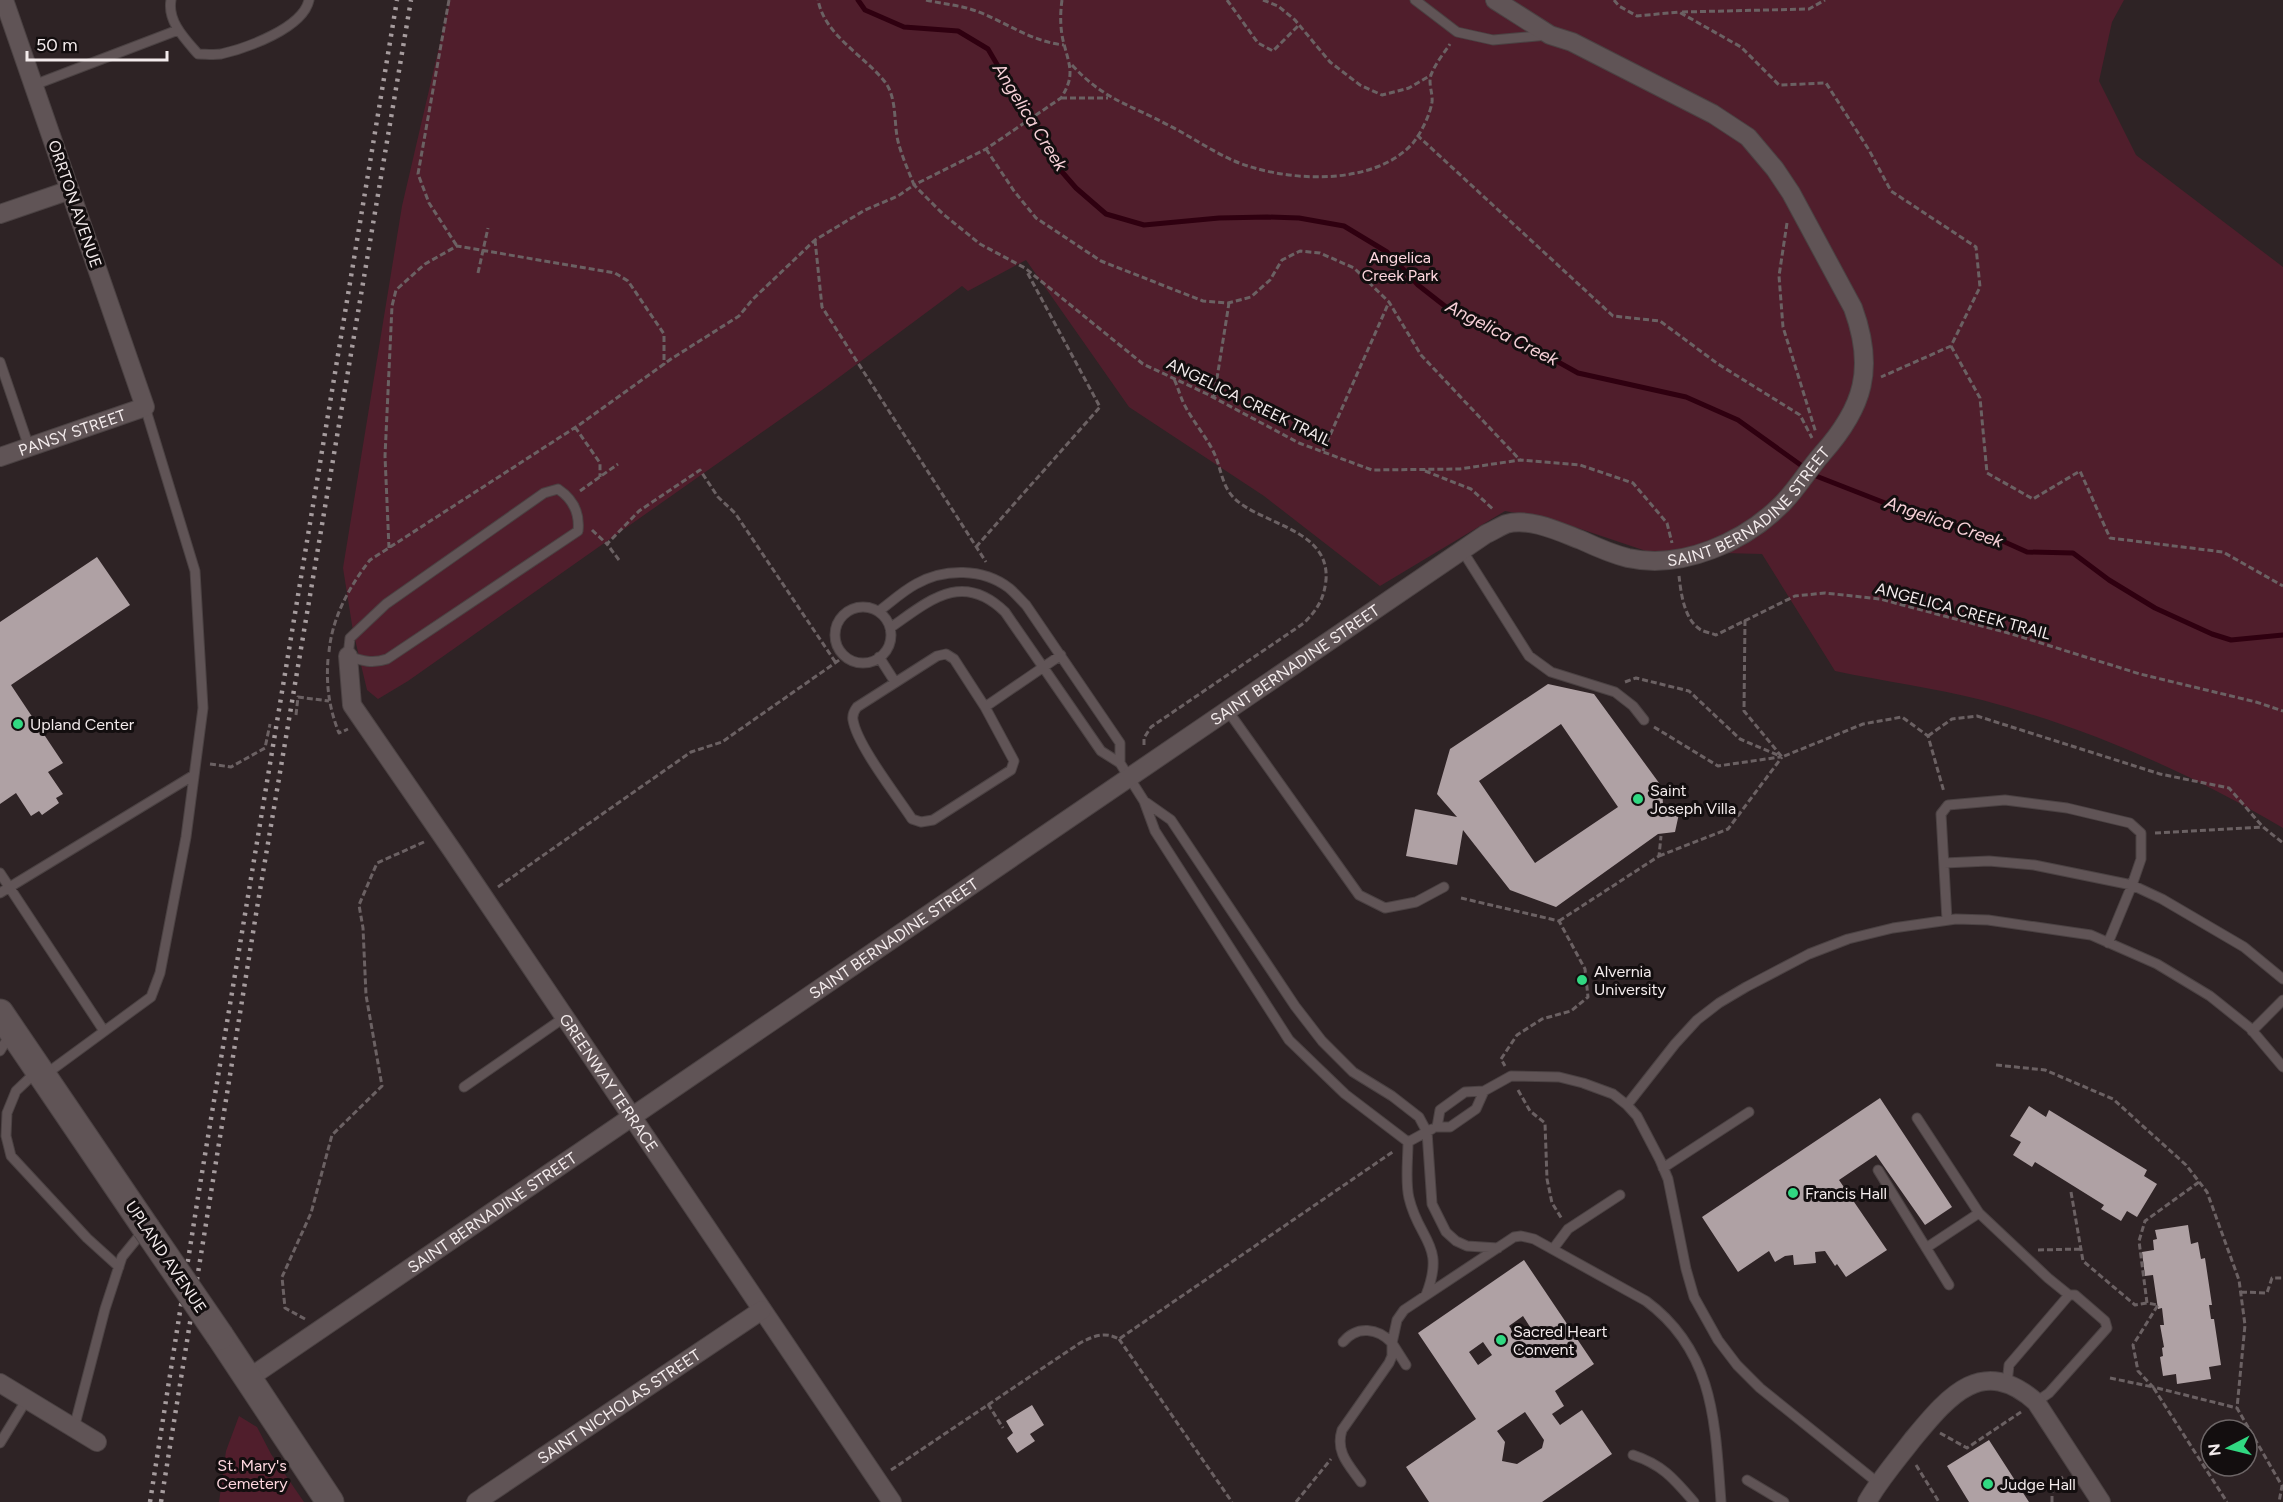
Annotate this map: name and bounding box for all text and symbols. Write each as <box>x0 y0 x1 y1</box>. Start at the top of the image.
scale bar <box>27 24 166 62</box>
text: 50 m <box>36 34 78 56</box>
water label: Angelica Creek <box>987 58 1073 176</box>
street label: ORRTON AVENUE <box>44 138 106 270</box>
park label: Angelica Creek Park <box>1362 248 1439 285</box>
water label: Angelica Creek <box>1441 295 1563 371</box>
street label: ANGELICA CREEK TRAIL <box>1164 354 1335 450</box>
street label: PANSY STREET <box>16 405 128 460</box>
street label: SAINT BERNADINE STREET <box>1666 443 1833 570</box>
water label: Angelica Creek <box>1881 491 2007 553</box>
street label: ANGELICA CREEK TRAIL <box>1873 578 2053 644</box>
street label: SAINT BERNADINE STREET <box>1207 600 1383 729</box>
place label: Upland Center <box>30 715 135 734</box>
marker: Upland Center <box>11 717 25 731</box>
place label: Saint Joseph Villa <box>1650 781 1736 818</box>
marker: Saint Joseph Villa <box>1631 792 1645 806</box>
street label: SAINT BERNADINE STREET <box>805 874 982 1003</box>
place label: Alvernia University <box>1594 962 1666 999</box>
marker: Alvernia University <box>1575 973 1589 987</box>
street label: GREENWAY TERRACE <box>556 1010 662 1155</box>
street label: SAINT BERNADINE STREET <box>404 1148 580 1277</box>
place label: Francis Hall <box>1805 1184 1887 1203</box>
marker: Francis Hall <box>1786 1186 1800 1200</box>
street label: UPLAND AVENUE <box>122 1197 210 1317</box>
place label: Sacred Heart Convent <box>1513 1322 1607 1359</box>
marker: Sacred Heart Convent <box>1494 1333 1508 1347</box>
street label: SAINT NICHOLAS STREET <box>534 1345 704 1468</box>
north arrow <box>2199 1418 2259 1478</box>
text: N <box>2204 1442 2225 1457</box>
park label: St. Mary's Cemetery <box>216 1456 288 1493</box>
place label: Judge Hall <box>2000 1475 2076 1494</box>
marker: Judge Hall <box>1981 1477 1995 1491</box>

